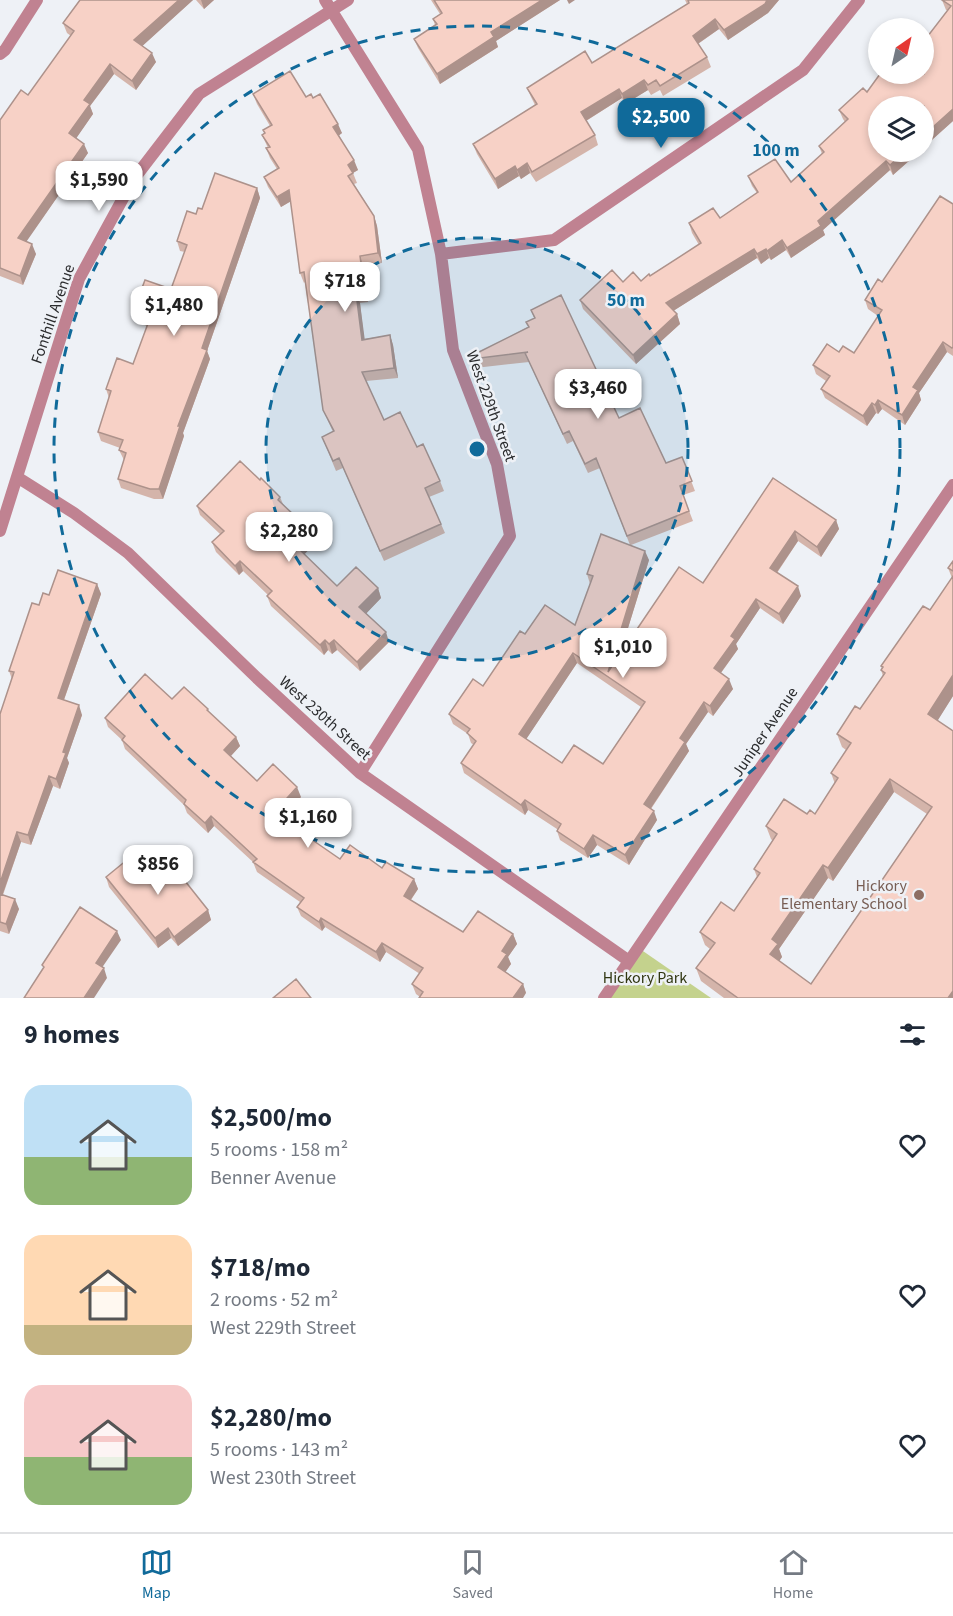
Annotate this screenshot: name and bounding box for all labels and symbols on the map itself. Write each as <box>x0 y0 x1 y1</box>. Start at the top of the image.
north arrow <box>868 18 934 84</box>
pin: $2,500 <box>612 98 710 149</box>
text: 100 m <box>752 138 800 163</box>
pin: $1,590 <box>50 161 148 212</box>
street label: Fonthill Avenue <box>26 261 80 367</box>
pin: $718 <box>309 262 381 313</box>
pin: $1,480 <box>125 286 223 337</box>
text: 50 m <box>607 288 645 313</box>
street label: West 229th Street <box>461 347 522 465</box>
pin: $3,460 <box>549 369 647 420</box>
centre of rings <box>467 439 487 459</box>
pin: $2,280 <box>240 512 338 563</box>
pin: $1,010 <box>574 628 672 679</box>
street label: West 230th Street <box>274 671 376 766</box>
street label: Juniper Avenue <box>727 683 803 781</box>
pin: $1,160 <box>259 798 357 849</box>
pin: $856 <box>122 845 194 896</box>
place label: Hickory Elementary School <box>781 875 908 915</box>
marker: Hickory Elementary School <box>912 888 926 902</box>
park label: Hickory Park <box>603 967 687 989</box>

